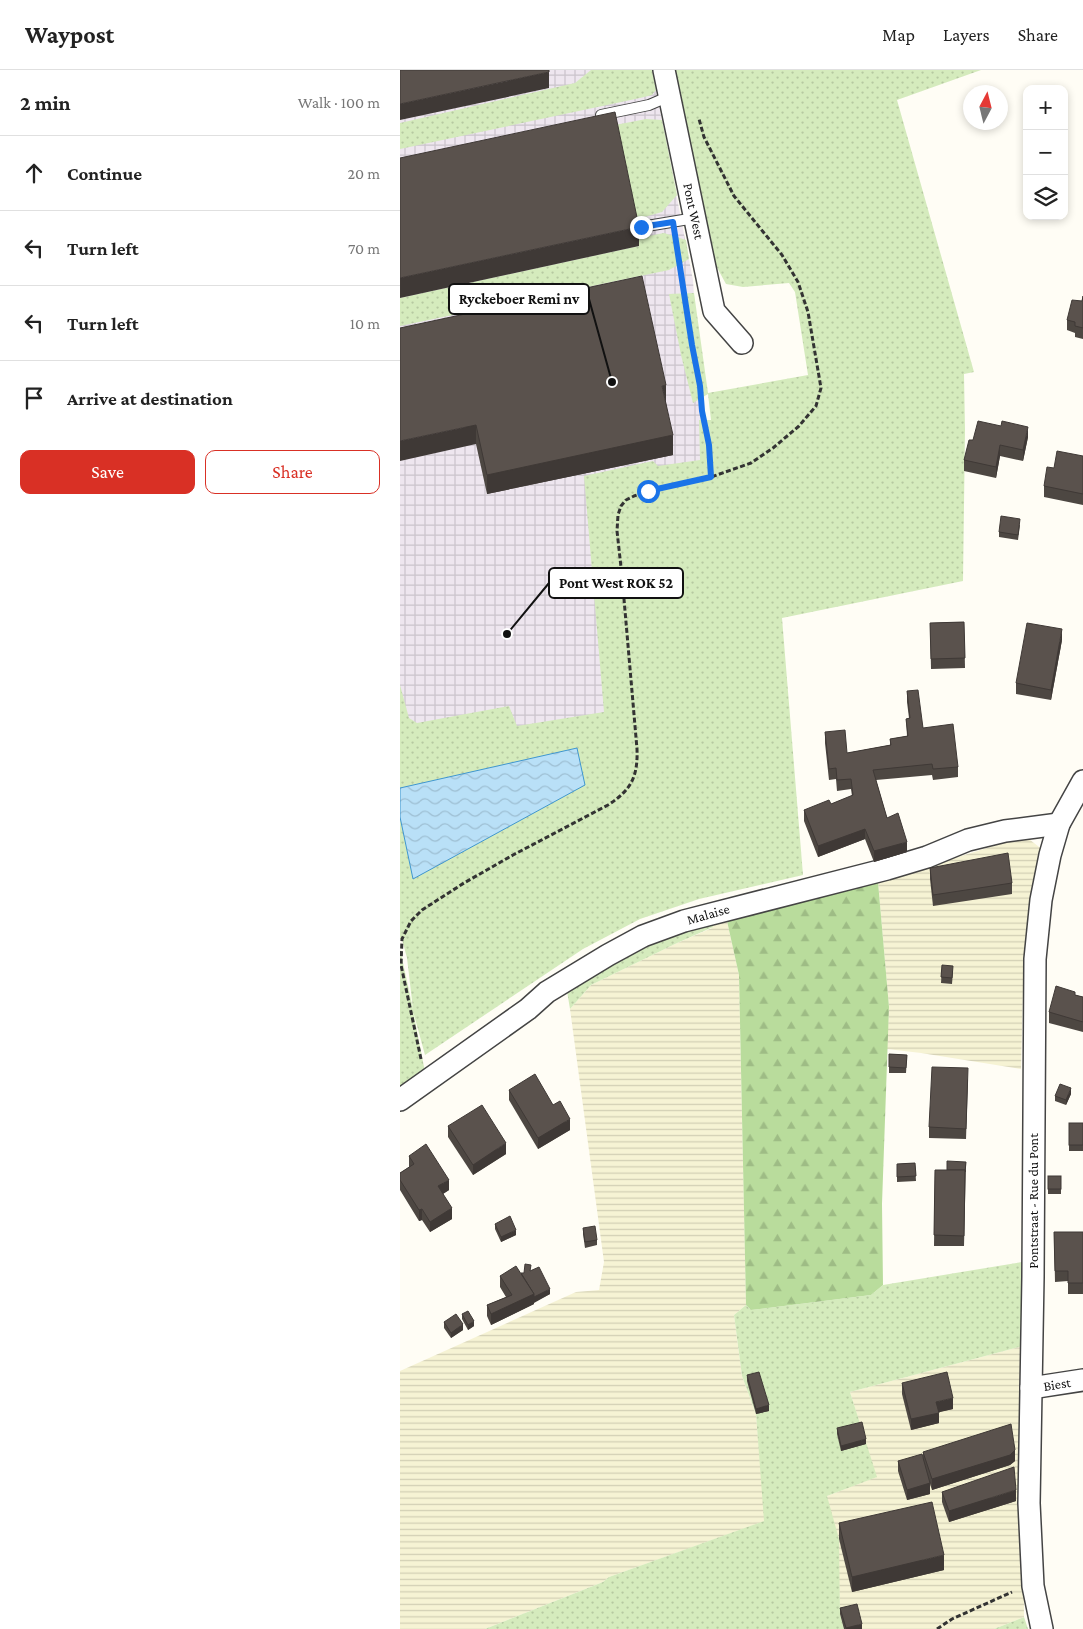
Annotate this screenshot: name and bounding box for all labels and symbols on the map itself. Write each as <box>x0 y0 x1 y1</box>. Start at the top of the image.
north arrow <box>963 85 1008 130</box>
street label: Pont West <box>680 181 708 241</box>
route end <box>630 216 653 239</box>
callout: Ryckeboer Remi nv <box>449 284 589 314</box>
text: Ryckeboer Remi nv <box>459 291 580 307</box>
route start <box>637 480 660 503</box>
callout: Pont West ROK 52 <box>549 568 683 598</box>
text: Pont West ROK 52 <box>559 575 673 591</box>
street label: Malaise <box>685 900 731 928</box>
street label: Pontstraat - Rue du Pont <box>1025 1133 1041 1269</box>
street label: Biest <box>1042 1374 1072 1394</box>

